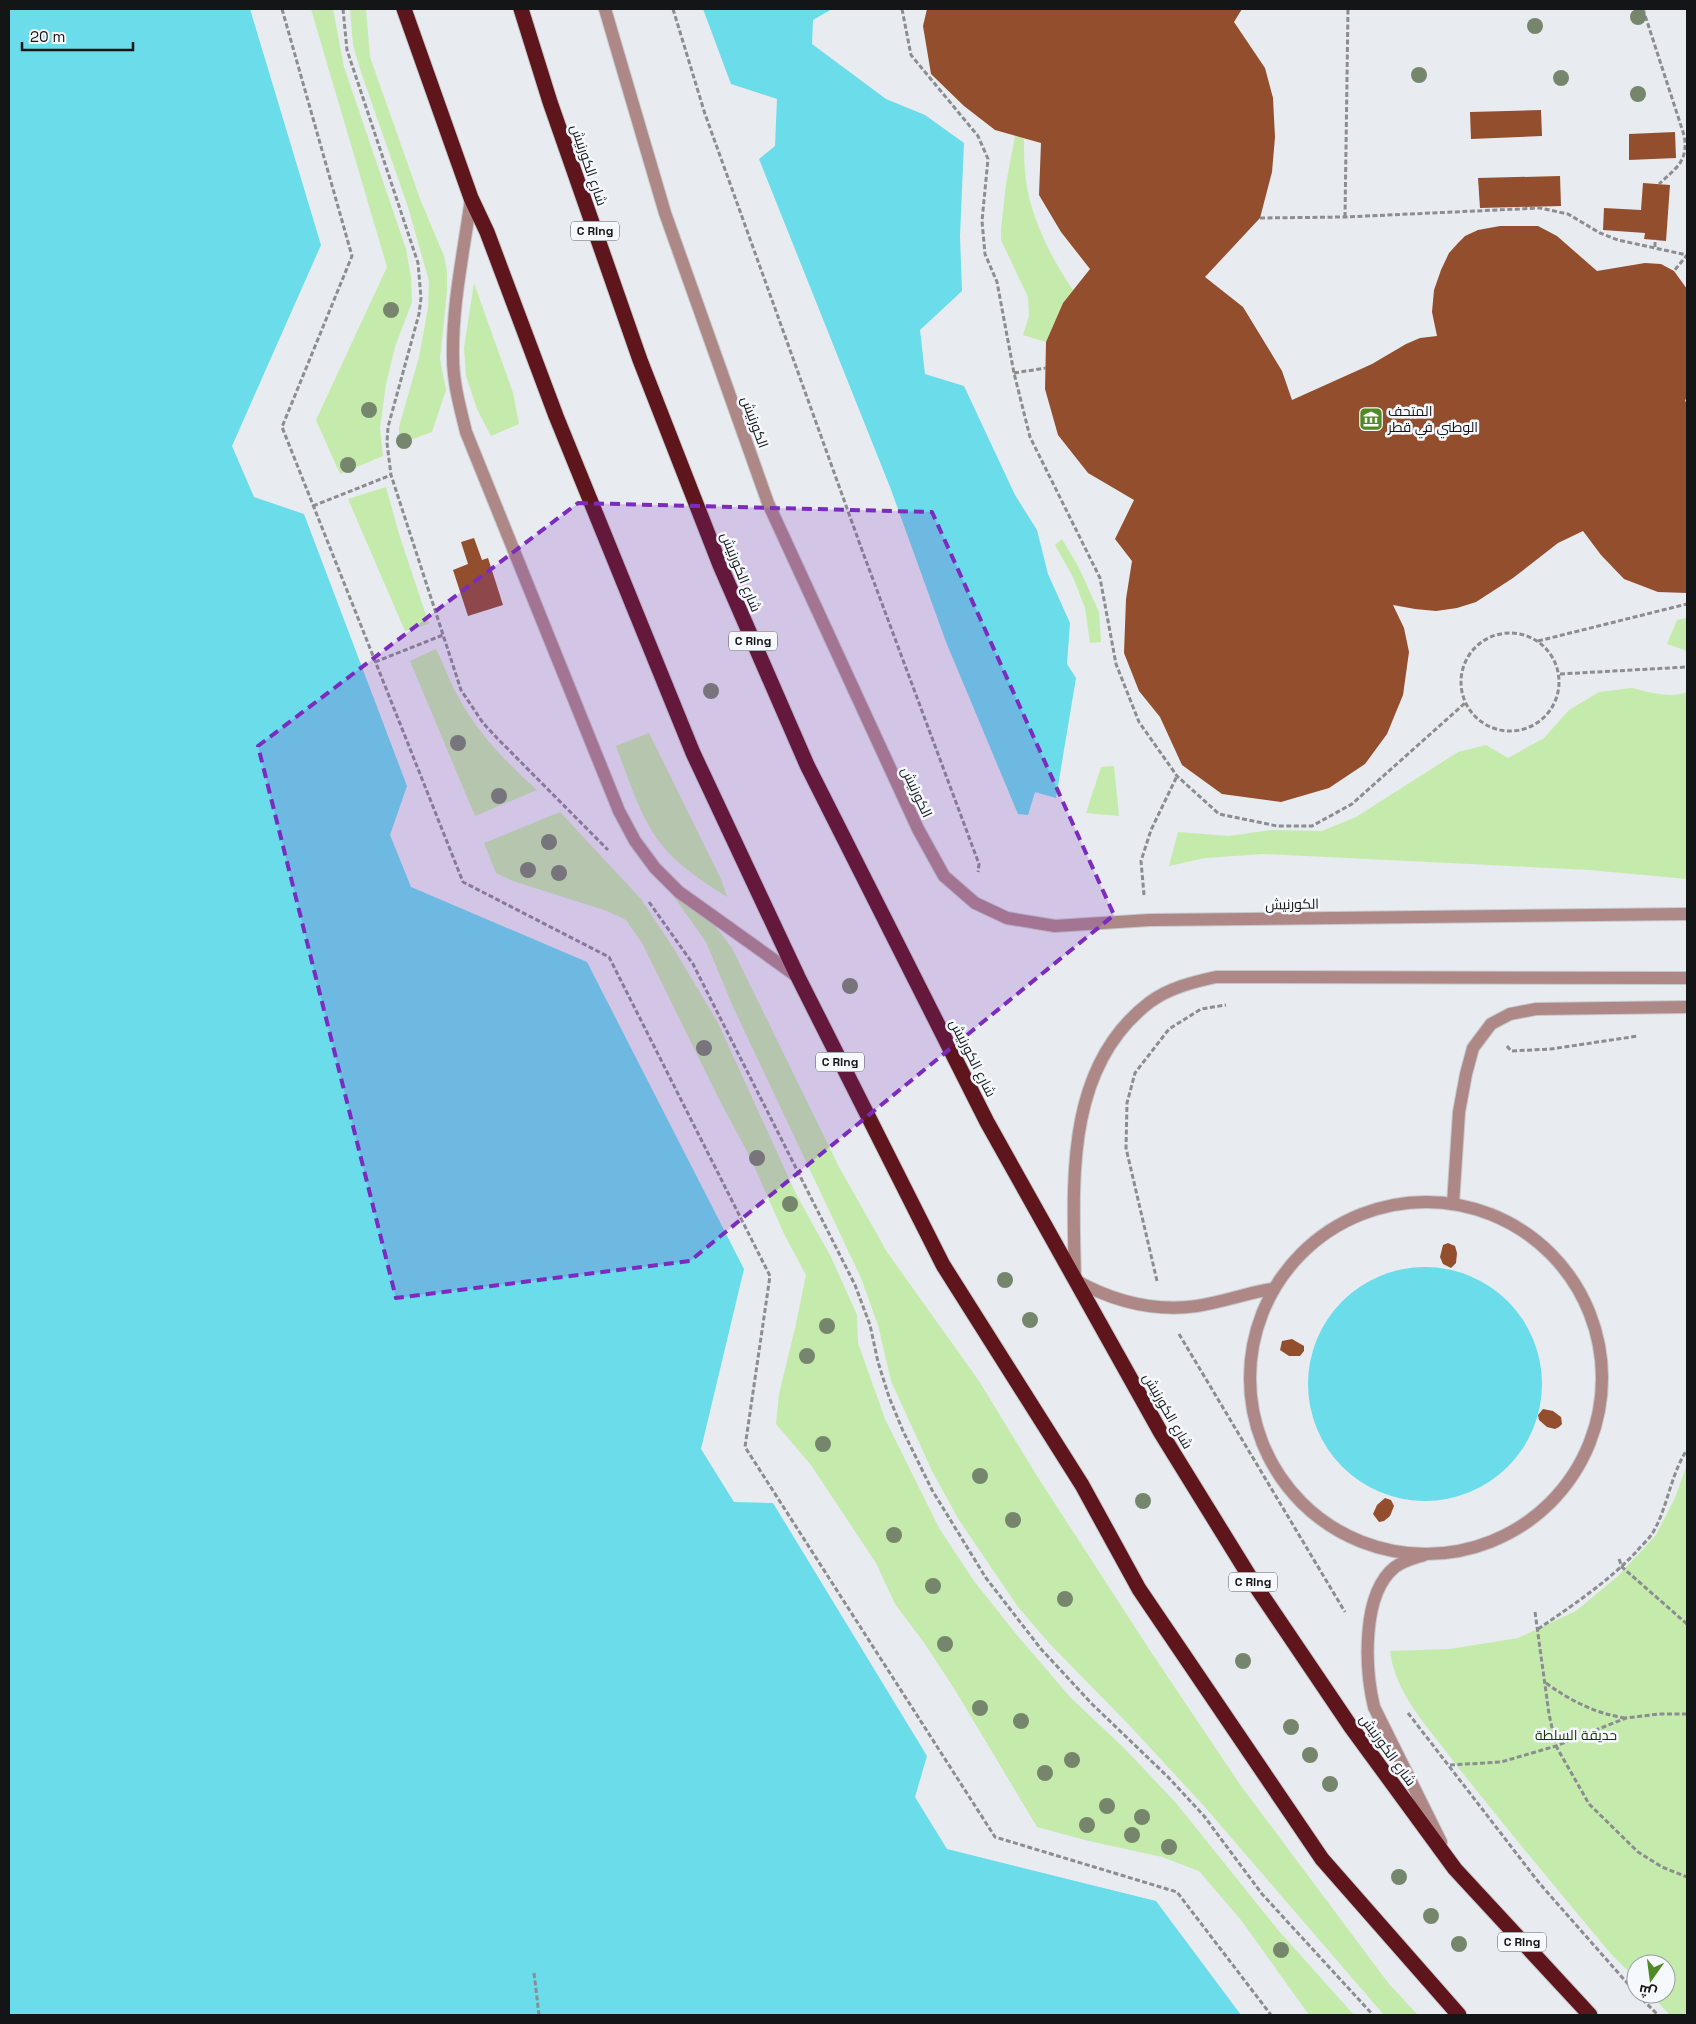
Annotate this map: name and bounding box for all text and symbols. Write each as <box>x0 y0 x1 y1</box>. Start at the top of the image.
scale bar <box>22 20 134 52</box>
text: 20 m <box>30 27 65 46</box>
street label: شارع الكورنيش <box>567 122 611 208</box>
road number: C Ring <box>571 222 619 240</box>
street label: الكورنيش <box>737 394 773 450</box>
place label: المتحف الوطني في قطر <box>1387 402 1478 439</box>
museum icon: المتحف الوطني في قطر <box>1358 406 1384 432</box>
street label: شارع الكورنيش <box>717 529 765 615</box>
road number: C Ring <box>729 631 777 650</box>
street label: الكورنيش <box>897 764 937 820</box>
street label: الكورنيش <box>1265 895 1319 913</box>
street label: شارع الكورنيش <box>946 1016 1000 1100</box>
road number: C Ring <box>816 1052 864 1072</box>
street label: شارع الكورنيش <box>1139 1370 1197 1452</box>
road number: C Ring <box>1229 1572 1277 1591</box>
street label: شارع الكورنيش <box>1356 1710 1420 1790</box>
park label: حديقة السلطة <box>1535 1726 1617 1744</box>
road number: C Ring <box>1498 1932 1546 1951</box>
north arrow <box>1626 1954 1676 2004</box>
text: ش <box>1637 1981 1659 2003</box>

